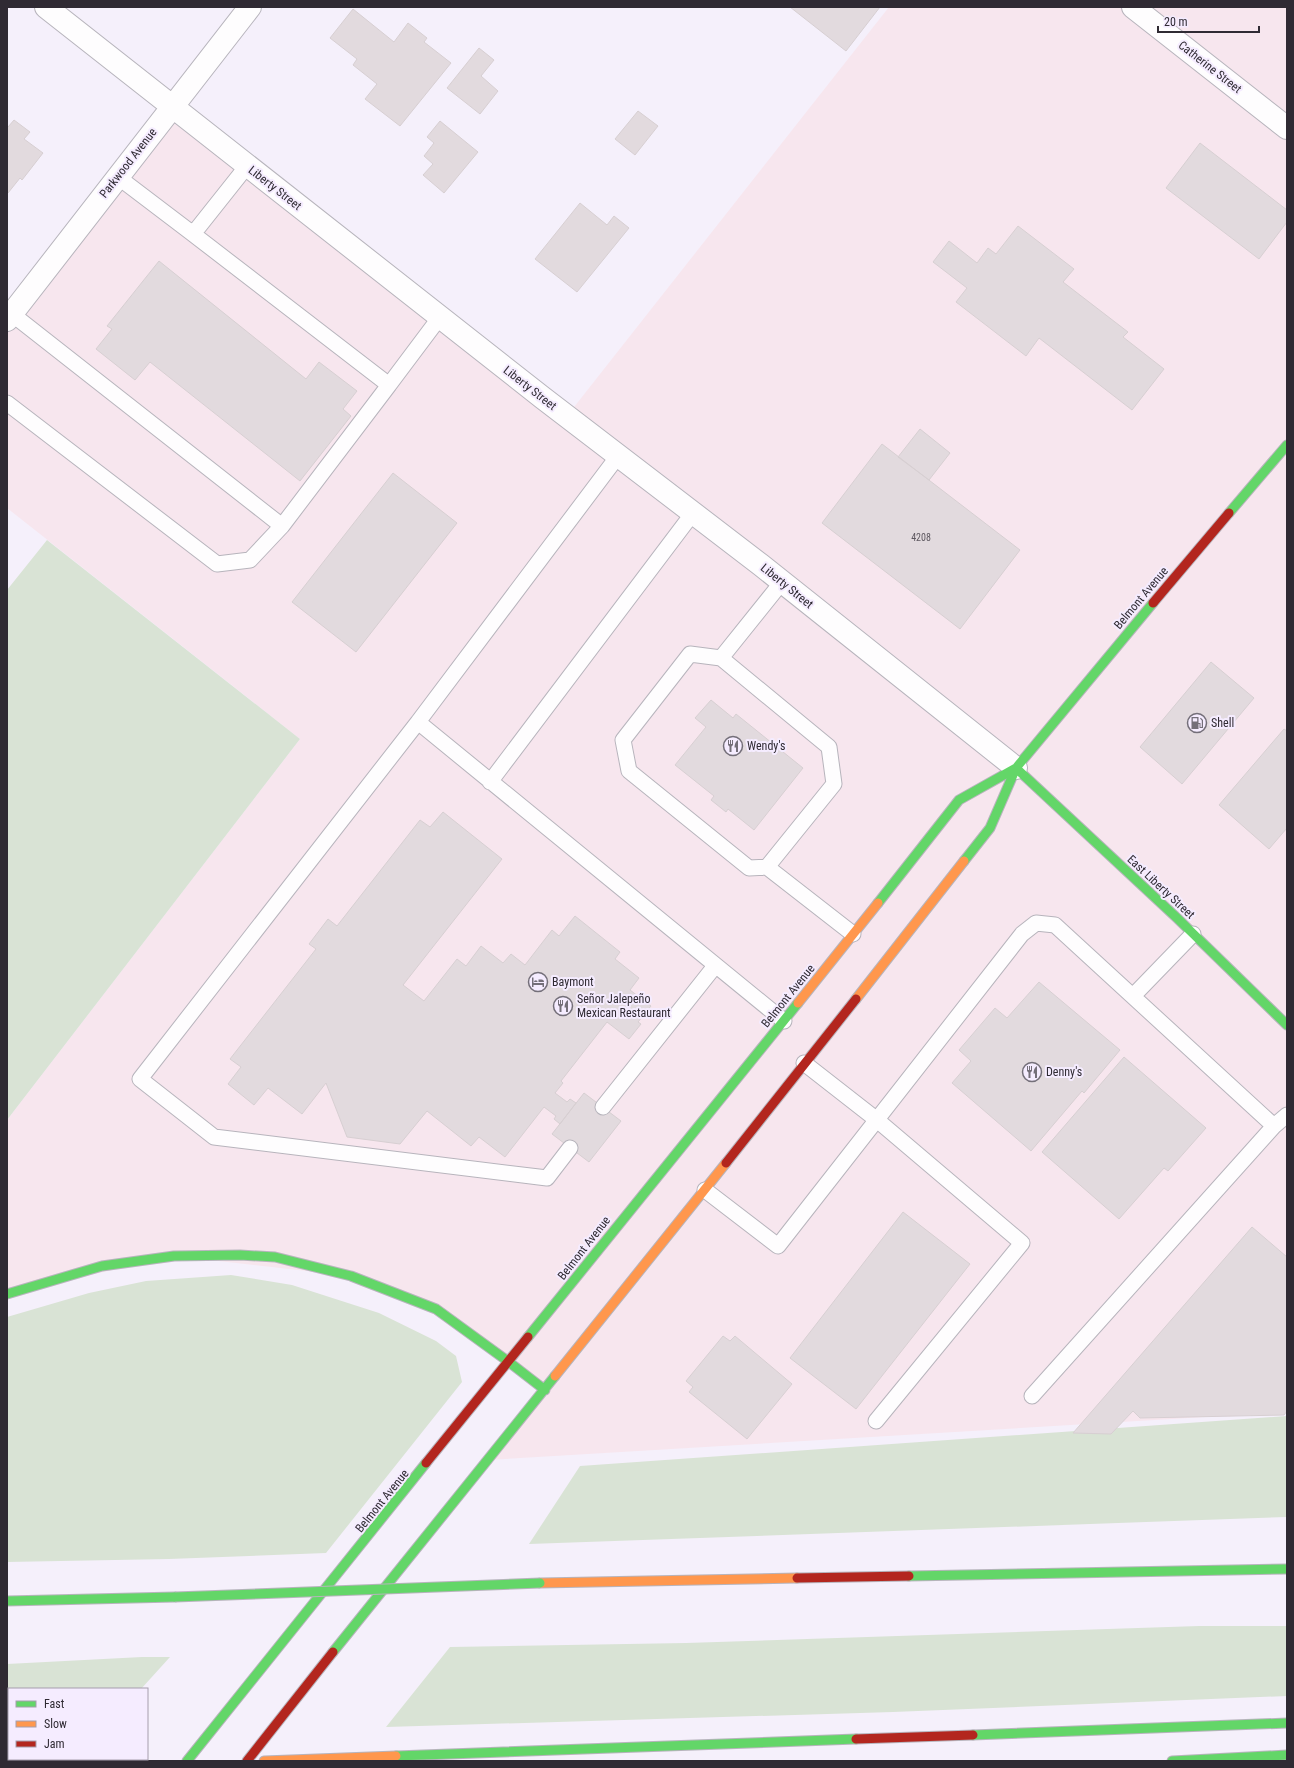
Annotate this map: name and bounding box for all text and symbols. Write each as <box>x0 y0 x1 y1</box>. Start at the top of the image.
scale bar <box>1158 8 1259 34</box>
text: 20 m <box>1164 15 1188 29</box>
street label: Catherine Street <box>1176 38 1245 96</box>
street label: Parkwood Avenue <box>96 125 160 201</box>
street label: Liberty Street <box>246 163 305 213</box>
street label: Liberty Street <box>501 363 560 413</box>
house number: 4208 <box>911 532 931 543</box>
street label: Liberty Street <box>758 561 816 612</box>
street label: Belmont Avenue <box>1111 564 1171 632</box>
fuel station icon: Shell <box>1186 712 1208 734</box>
place label: Shell <box>1211 716 1234 730</box>
restaurant icon: Wendy's <box>722 735 744 757</box>
place label: Wendy's <box>747 739 786 753</box>
street label: East Liberty Street <box>1124 852 1198 922</box>
street label: Belmont Avenue <box>758 962 818 1030</box>
hotel icon: Baymont <box>527 971 549 993</box>
place label: Baymont <box>552 975 594 989</box>
place label: Señor Jalepeño Mexican Restaurant <box>577 992 671 1020</box>
restaurant icon: Señor Jalepeño Mexican Restaurant <box>552 995 574 1017</box>
restaurant icon: Denny's <box>1021 1061 1043 1083</box>
place label: Denny's <box>1046 1065 1082 1079</box>
street label: Belmont Avenue <box>555 1213 613 1283</box>
street label: Belmont Avenue <box>352 1467 412 1535</box>
legend <box>8 1688 148 1760</box>
text: Fast <box>44 1697 65 1711</box>
text: Slow <box>44 1717 67 1731</box>
text: Jam <box>44 1737 65 1751</box>

